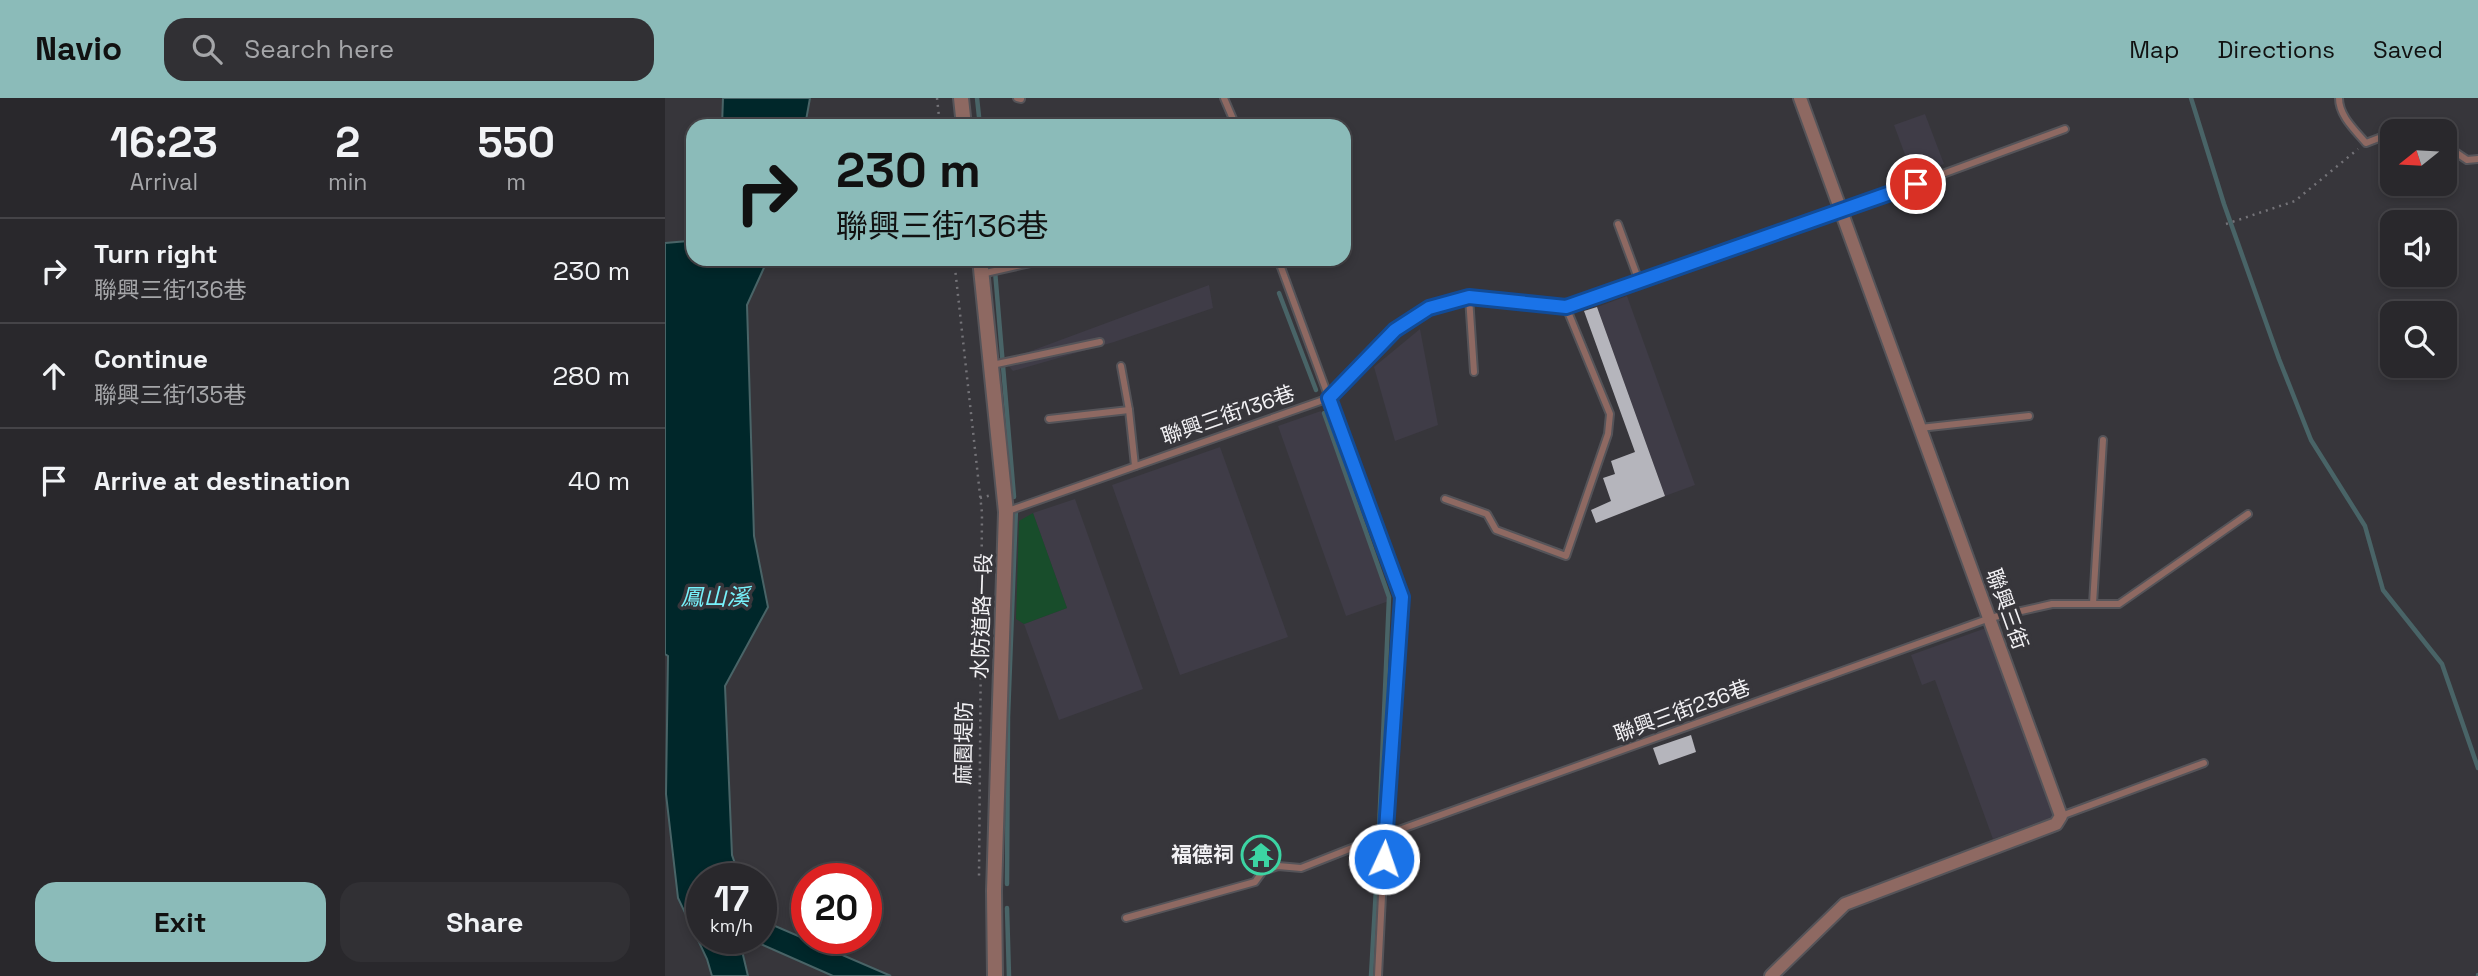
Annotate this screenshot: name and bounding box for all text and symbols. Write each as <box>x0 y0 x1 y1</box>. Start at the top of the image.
search box <box>164 18 654 81</box>
text: Navio <box>35 28 122 70</box>
icon: search <box>188 30 226 68</box>
text: Search here <box>244 32 394 66</box>
text: Map <box>2129 34 2179 65</box>
text: Directions <box>2217 34 2335 65</box>
text: Saved <box>2373 34 2443 65</box>
text: 16:23 <box>110 116 218 169</box>
text: 2 <box>335 116 360 169</box>
text: 550 <box>477 116 555 169</box>
north arrow <box>2380 119 2457 196</box>
map controls <box>2380 119 2457 378</box>
text: 230 m <box>836 139 981 201</box>
icon: right <box>721 147 812 238</box>
pin <box>1886 154 1946 214</box>
icon: arrive <box>1897 165 1935 203</box>
text: Arrival <box>130 167 198 197</box>
text: min <box>328 167 367 197</box>
text: m <box>506 167 526 197</box>
text: 聯興三街136巷 <box>836 206 1048 246</box>
button: sound <box>2380 210 2457 287</box>
text: Turn right <box>94 237 218 271</box>
icon: right <box>35 252 73 290</box>
text: 230 m <box>553 254 630 288</box>
text: 聯興三街136巷 <box>94 275 247 305</box>
button: search <box>2380 301 2457 378</box>
text: Continue <box>94 342 208 376</box>
icon: ahead <box>35 357 73 395</box>
text: 280 m <box>552 359 630 393</box>
street label: 聯興三街136巷 <box>1158 379 1298 450</box>
text: 聯興三街135巷 <box>94 380 246 410</box>
icon: arrive <box>35 462 73 500</box>
text: Arrive at destination <box>94 464 351 498</box>
text: 40 m <box>568 464 630 498</box>
street label: 水防道路一段 <box>966 553 997 679</box>
street label: 聯興三街 <box>1980 565 2035 653</box>
water label: 鳳山溪 <box>681 582 753 612</box>
street label: 聯興三街236巷 <box>1610 673 1754 748</box>
street label: 麻園堤防 <box>949 701 978 785</box>
position arrow <box>1347 822 1421 896</box>
temple icon: 福德祠 <box>1240 834 1282 876</box>
place label: 福德祠 <box>1171 841 1234 868</box>
speed limit sign: 20 <box>791 863 882 954</box>
text: 17 <box>714 877 749 921</box>
button: Exit <box>35 882 326 962</box>
button: Share <box>340 882 630 962</box>
text: km/h <box>710 914 753 937</box>

